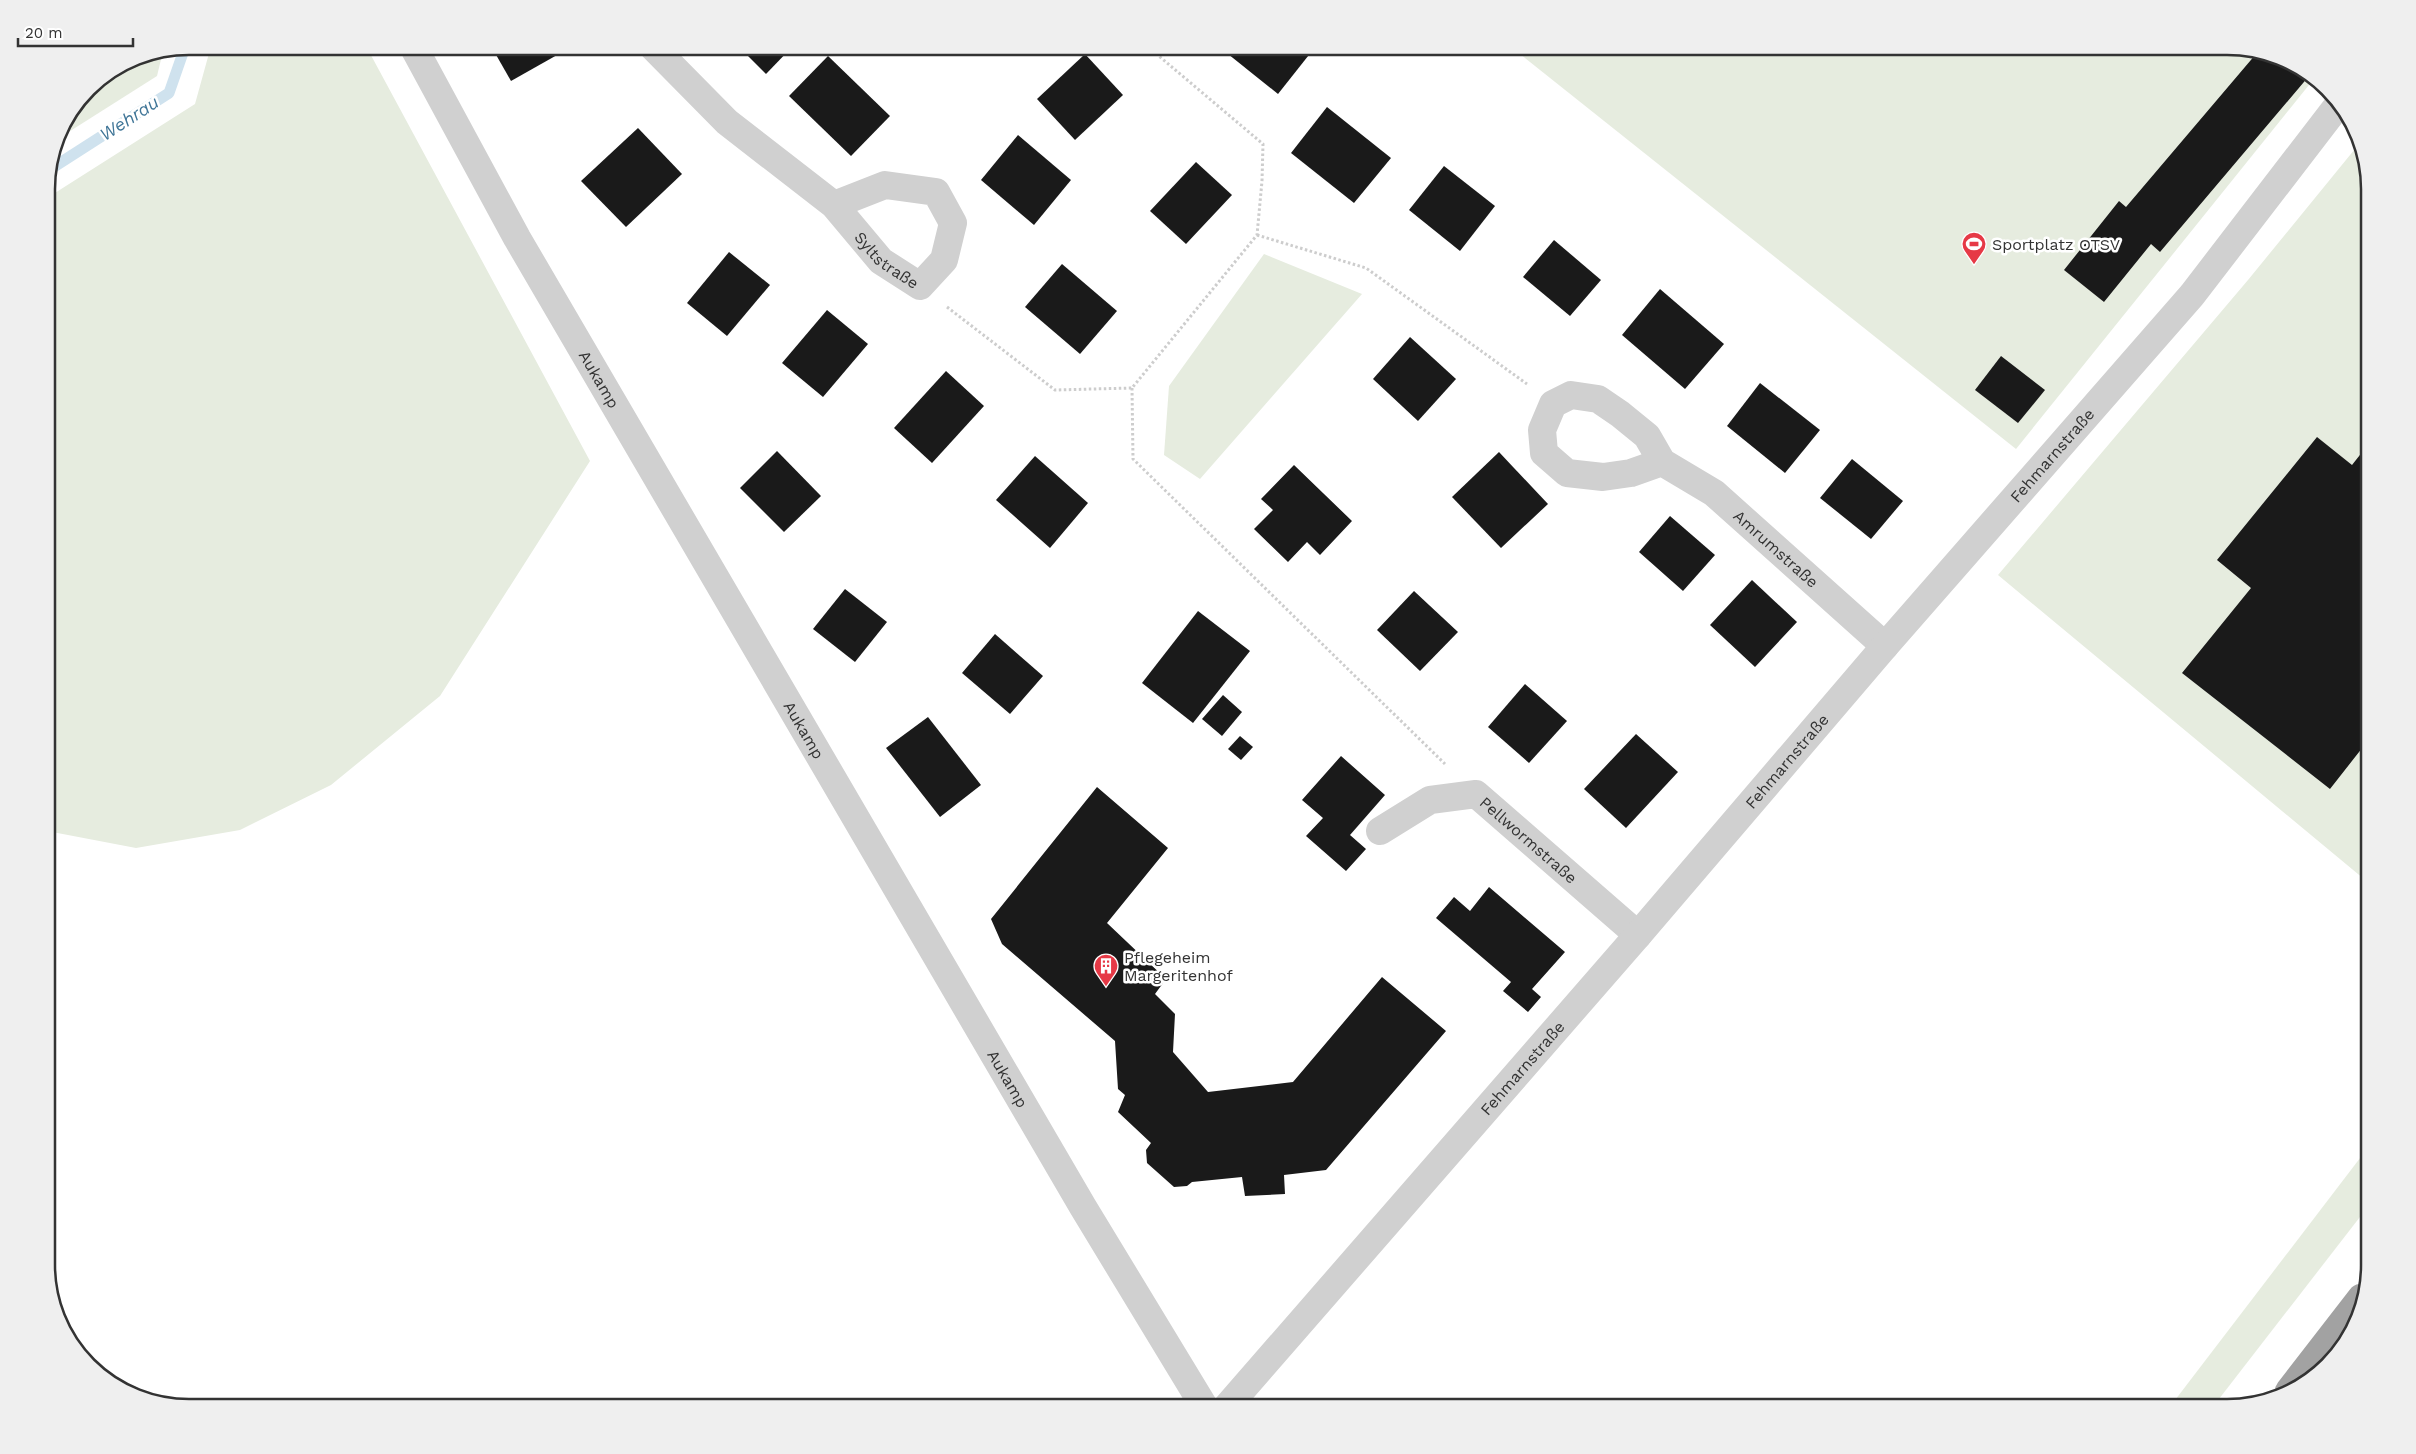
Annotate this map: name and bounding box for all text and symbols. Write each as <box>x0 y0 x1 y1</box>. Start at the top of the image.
scale bar <box>18 15 132 47</box>
text: 20 m <box>25 24 63 42</box>
water label: Wehrau <box>96 91 163 145</box>
street label: Syltstraße <box>851 227 923 292</box>
sports icon: Sportplatz OTSV <box>1961 231 1987 265</box>
place label: Sportplatz OTSV <box>1992 235 2120 254</box>
street label: Aukamp <box>575 347 624 412</box>
street label: Fehmarnstraße <box>2006 404 2098 506</box>
street label: Amrumstraße <box>1730 506 1822 591</box>
street label: Aukamp <box>780 698 829 762</box>
street label: Fehmarnstraße <box>1741 710 1832 812</box>
street label: Pellwormstraße <box>1476 792 1581 887</box>
place label: Pflegeheim Margeritenhof <box>1124 948 1233 985</box>
building icon: Pflegeheim Margeritenhof <box>1093 953 1119 987</box>
street label: Fehmarnstraße <box>1476 1017 1568 1119</box>
street label: Aukamp <box>984 1046 1032 1111</box>

